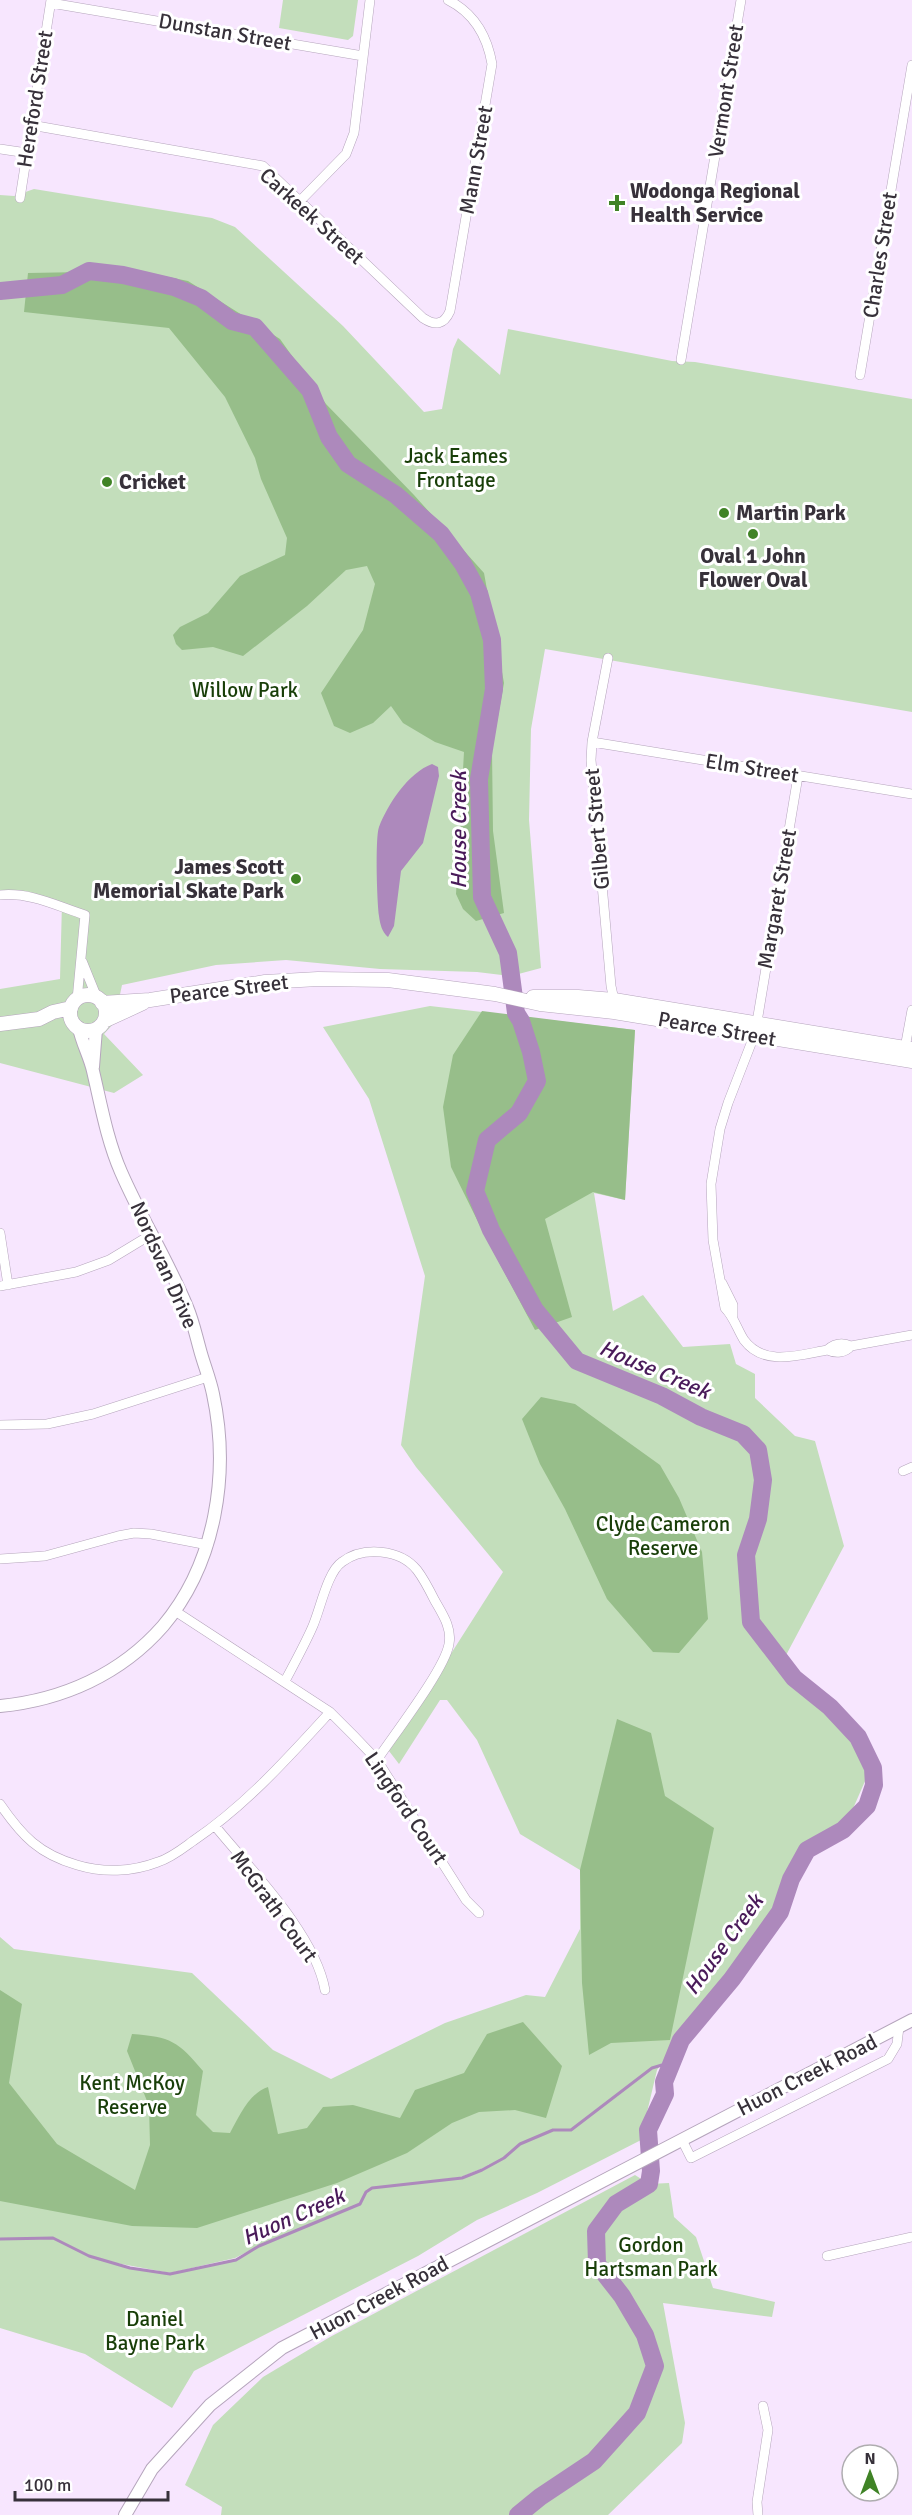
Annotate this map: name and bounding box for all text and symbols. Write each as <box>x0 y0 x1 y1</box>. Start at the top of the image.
street label: Dunstan Street <box>156 8 294 56</box>
street label: Vermont Street <box>703 22 749 160</box>
street label: Hereford Street <box>11 29 59 169</box>
street label: Mann Street <box>454 104 498 216</box>
street label: Carkeek Street <box>254 162 370 270</box>
place label: Wodonga Regional Health Service <box>630 178 800 228</box>
street label: Charles Street <box>857 190 903 320</box>
marker: Wodonga Regional Health Service <box>608 194 626 212</box>
park label: Jack Eames Frontage <box>404 443 508 493</box>
place label: Cricket <box>119 469 186 495</box>
marker: Cricket <box>100 475 114 489</box>
place label: Martin Park <box>736 500 846 526</box>
marker: Martin Park <box>717 506 731 520</box>
marker: Oval 1 John Flower Oval <box>746 527 760 541</box>
place label: Oval 1 John Flower Oval <box>699 543 808 593</box>
park label: Willow Park <box>192 677 299 703</box>
street label: Elm Street <box>703 748 801 788</box>
street label: Gilbert Street <box>579 767 615 891</box>
water label: House Creek <box>445 769 472 889</box>
street label: Margaret Street <box>752 827 802 971</box>
place label: James Scott Memorial Skate Park <box>93 854 284 904</box>
marker: James Scott Memorial Skate Park <box>289 872 303 886</box>
street label: Pearce Street <box>168 969 290 1009</box>
street label: Pearce Street <box>656 1006 778 1052</box>
street label: Nordsvan Drive <box>124 1197 204 1333</box>
water label: House Creek <box>595 1334 716 1406</box>
park label: Clyde Cameron Reserve <box>596 1511 730 1561</box>
street label: Lingford Court <box>359 1747 453 1869</box>
street label: McGrath Court <box>225 1845 323 1967</box>
water label: House Creek <box>678 1887 770 2000</box>
street label: Huon Creek Road <box>733 2029 881 2121</box>
park label: Kent McKoy Reserve <box>79 2070 185 2120</box>
water label: Huon Creek <box>238 2181 350 2251</box>
park label: Gordon Hartsman Park <box>584 2232 718 2282</box>
street label: Huon Creek Road <box>305 2250 453 2346</box>
park label: Daniel Bayne Park <box>105 2306 205 2356</box>
north arrow <box>840 2443 900 2503</box>
text: N <box>864 2449 876 2469</box>
scale bar <box>15 2464 168 2502</box>
text: 100 m <box>24 2474 71 2496</box>

